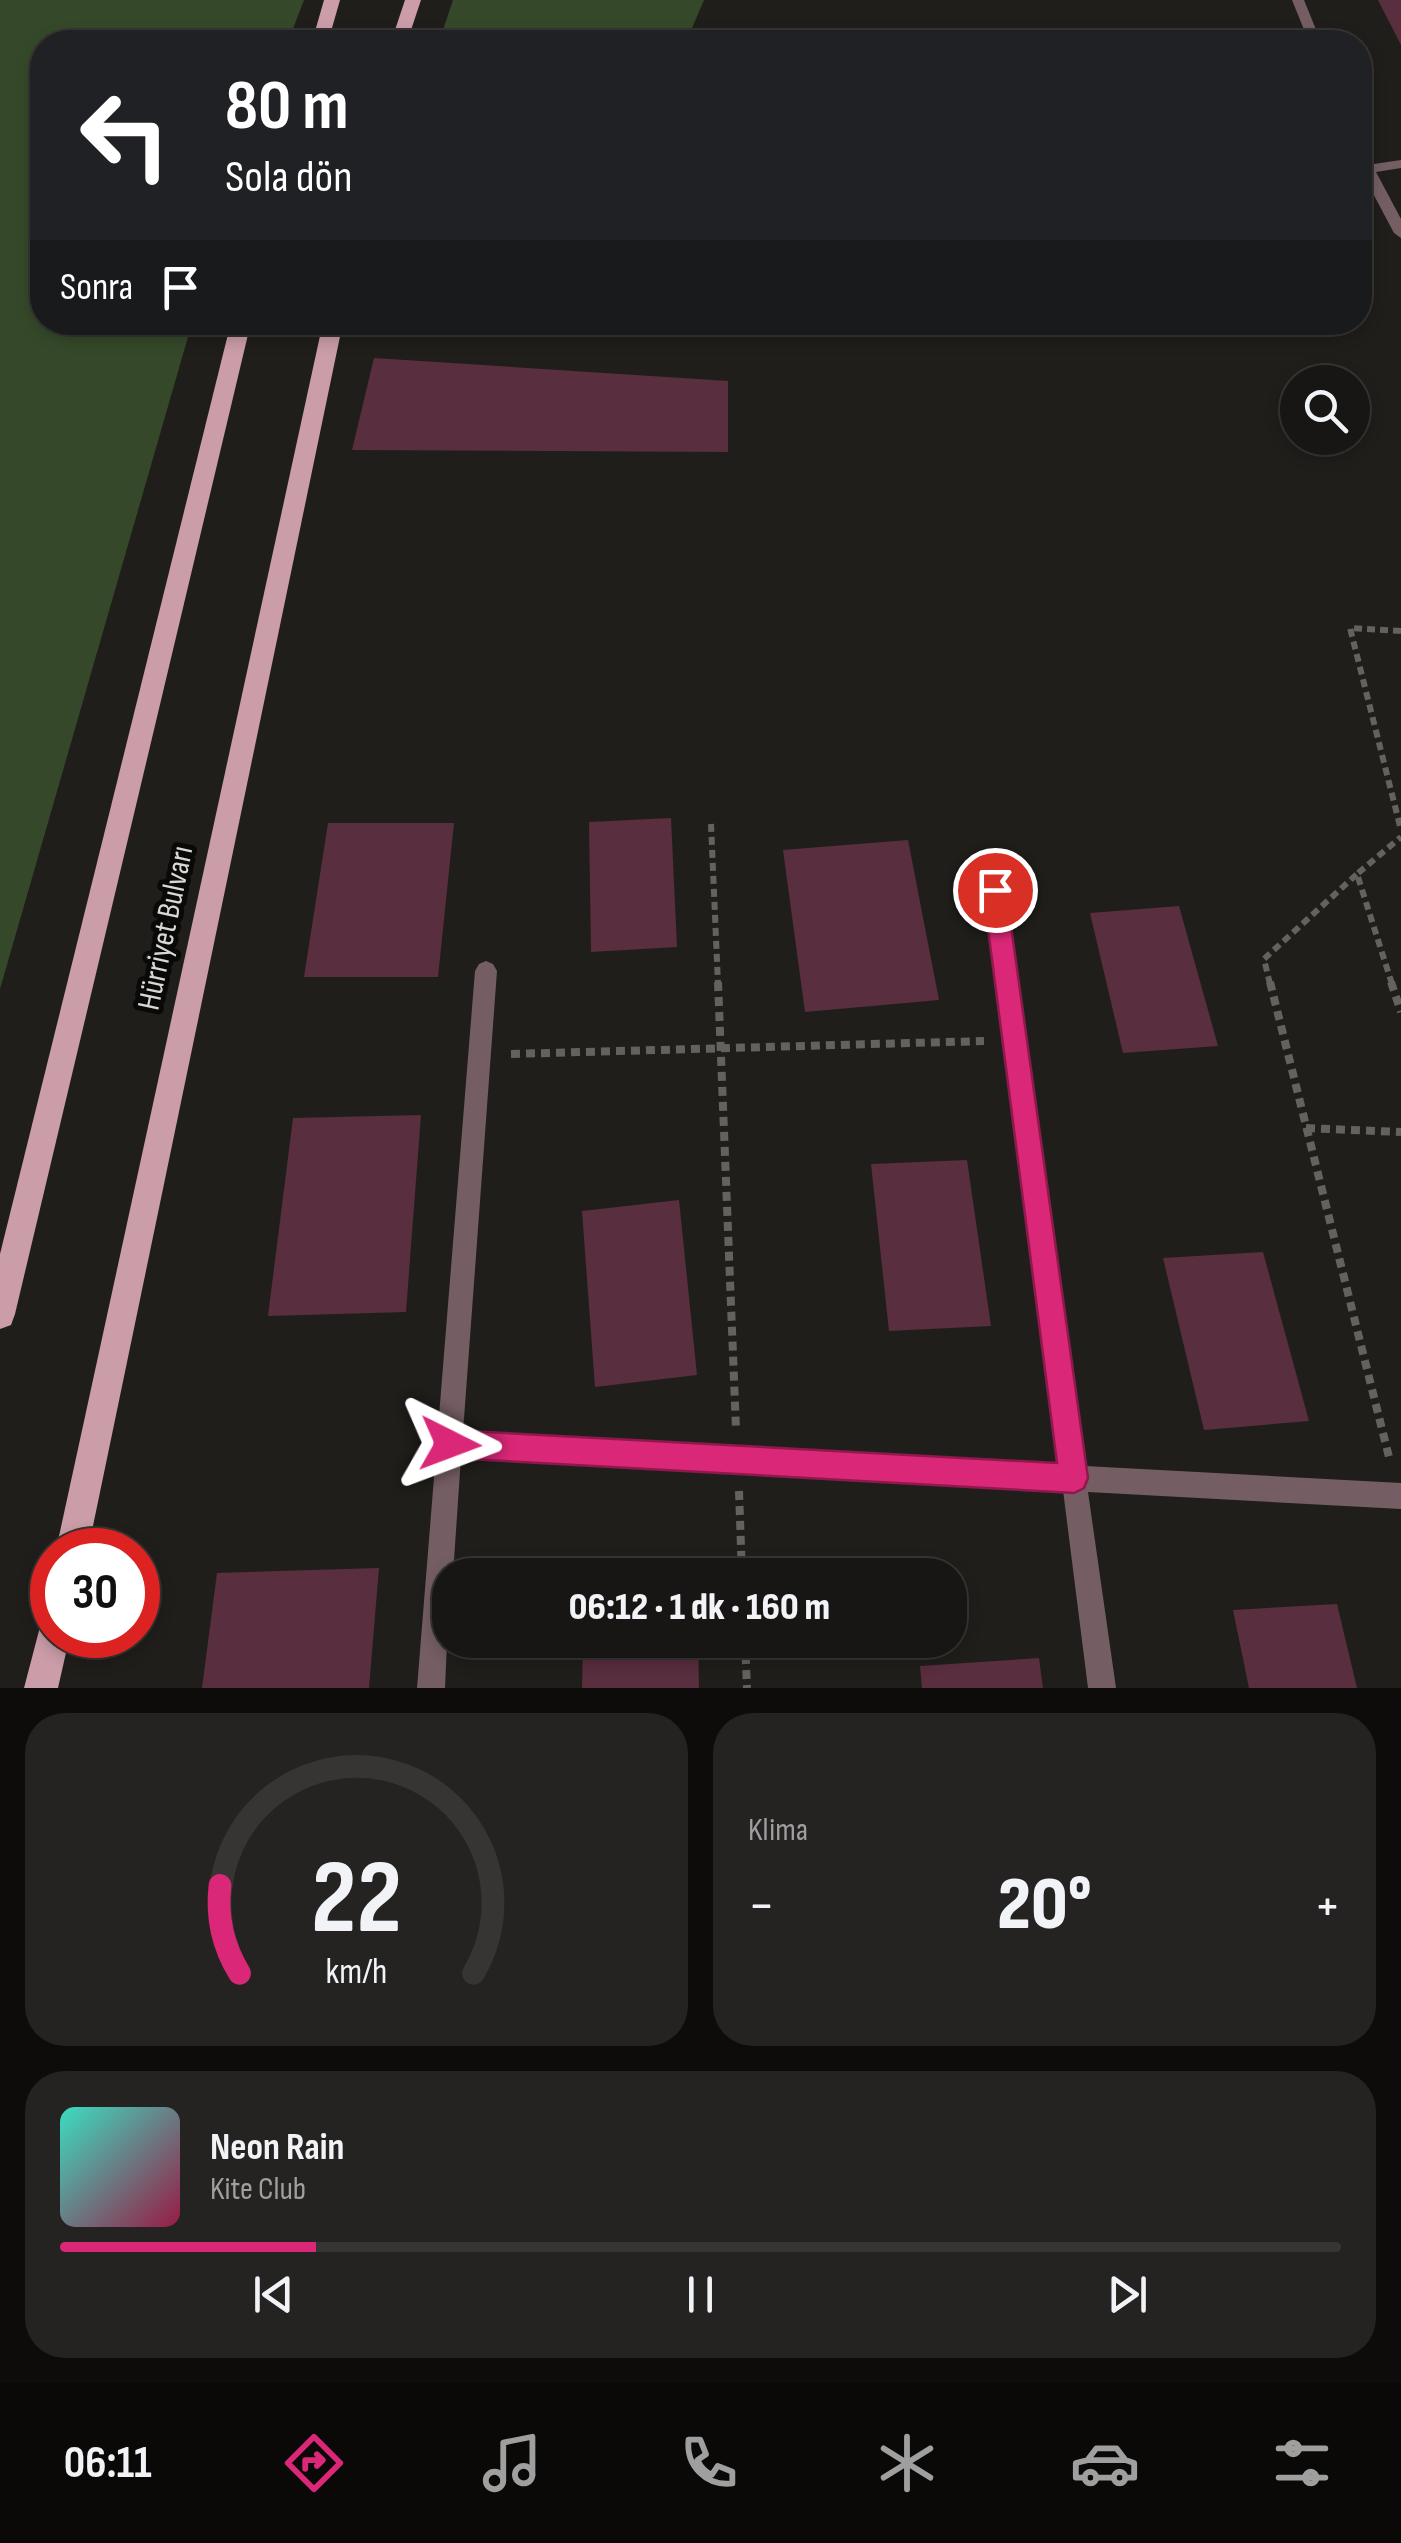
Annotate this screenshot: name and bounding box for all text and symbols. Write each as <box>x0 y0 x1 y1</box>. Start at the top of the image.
text: 80 m <box>225 65 349 149</box>
icon: left <box>60 70 190 200</box>
text: Sola dön <box>225 150 353 205</box>
icon: arrive <box>153 260 208 315</box>
text: Sonra <box>60 265 133 310</box>
map controls <box>1280 365 1370 455</box>
button: search <box>1280 365 1370 455</box>
street label: Hürriyet Bulvarı <box>130 842 202 1014</box>
pin <box>953 848 1038 933</box>
icon: arrive <box>968 863 1023 918</box>
position arrow <box>398 1392 502 1496</box>
speed limit sign: 30 <box>30 1528 160 1658</box>
text: 06:12 · 1 dk · 160 m <box>569 1585 830 1630</box>
text: Klima <box>748 1811 808 1850</box>
text: 22 <box>311 1837 402 1962</box>
text: 20° <box>997 1860 1092 1951</box>
text: − <box>748 1873 775 1940</box>
text: + <box>1314 1873 1341 1940</box>
text: km/h <box>326 1951 387 1994</box>
text: Neon Rain <box>210 2125 344 2170</box>
text: Kite Club <box>210 2170 306 2209</box>
icon: previous <box>246 2267 301 2322</box>
icon: pause <box>673 2267 728 2322</box>
icon: next <box>1100 2267 1155 2322</box>
icon: directions <box>279 2428 349 2498</box>
icon: music <box>477 2428 547 2498</box>
icon: phone <box>674 2428 744 2498</box>
icon: climate <box>872 2428 942 2498</box>
icon: car <box>1070 2428 1140 2498</box>
icon: filters <box>1267 2428 1337 2498</box>
text: 06:11 <box>64 2436 152 2491</box>

